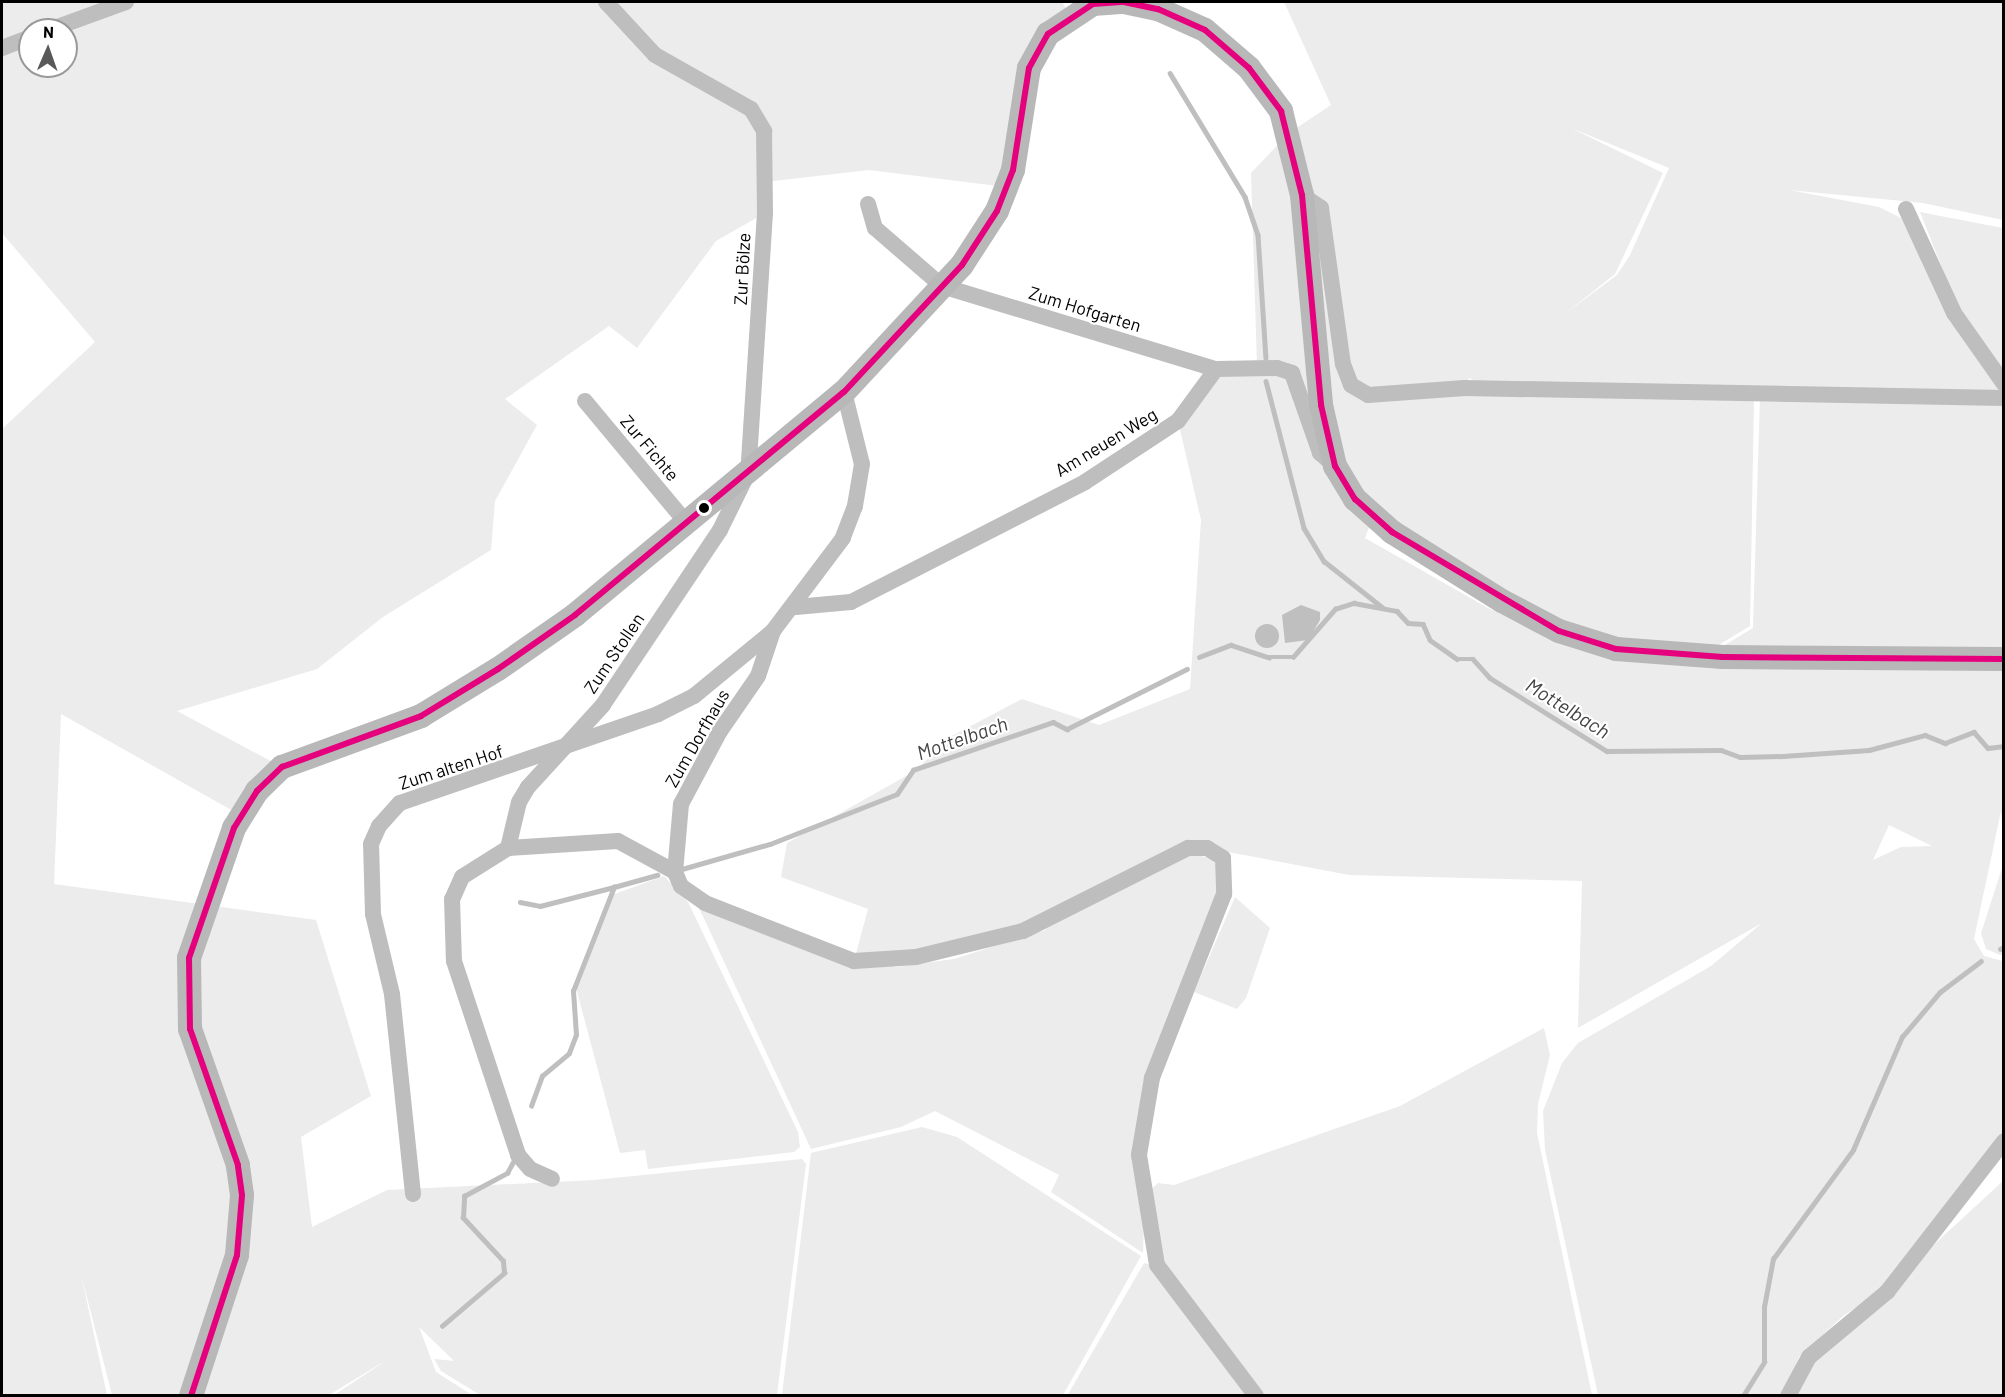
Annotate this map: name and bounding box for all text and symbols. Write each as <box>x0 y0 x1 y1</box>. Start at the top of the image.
north arrow <box>18 18 78 78</box>
text: N <box>43 22 54 41</box>
street label: Zur Bölze <box>729 232 755 306</box>
street label: Zum Hofgarten <box>1026 282 1144 336</box>
street label: Am neuen Weg <box>1051 403 1161 481</box>
street label: Zur Fichte <box>616 411 684 485</box>
unlabelled marker <box>698 502 710 514</box>
street label: Zum Stollen <box>579 609 649 697</box>
water label: Mottelbach <box>1521 673 1615 743</box>
street label: Zum Dorfhaus <box>660 685 734 791</box>
water label: Mottelbach <box>913 711 1011 765</box>
street label: Zum alten Hof <box>396 740 506 794</box>

